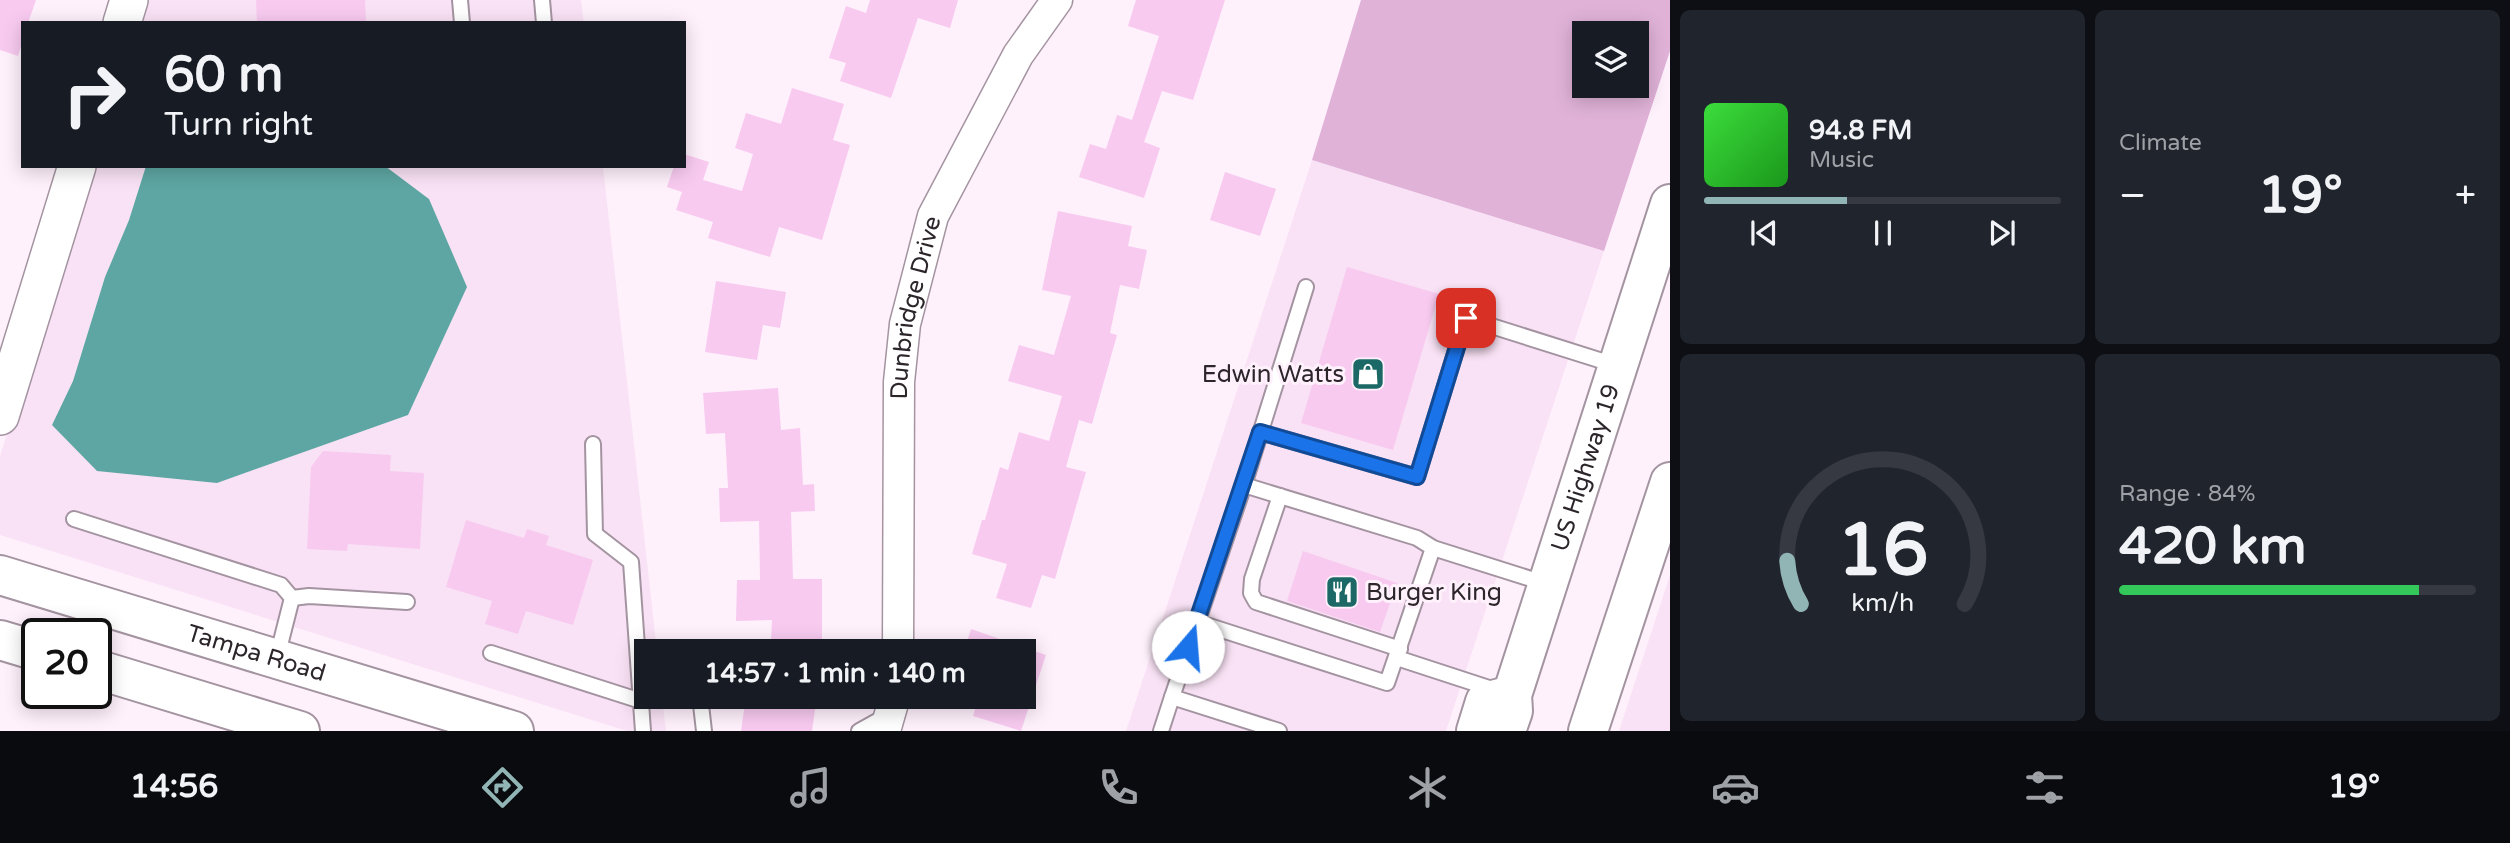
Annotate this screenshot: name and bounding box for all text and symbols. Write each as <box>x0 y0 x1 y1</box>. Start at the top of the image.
map controls <box>1572 21 1649 98</box>
button: layers <box>1572 21 1649 98</box>
text: 60 m <box>164 46 283 105</box>
icon: right <box>49 49 140 140</box>
text: Turn right <box>164 106 313 144</box>
text: 94.8 FM <box>1809 115 1912 146</box>
text: Climate <box>2119 129 2202 157</box>
text: Music <box>1809 146 1874 174</box>
text: 19° <box>2258 164 2343 227</box>
text: − <box>2119 173 2146 219</box>
text: + <box>2455 173 2476 219</box>
street label: Dunbridge Drive <box>884 213 947 399</box>
icon: previous <box>1745 214 1783 252</box>
icon: pause <box>1864 214 1902 252</box>
icon: next <box>1983 214 2021 252</box>
pin <box>1436 288 1496 348</box>
icon: arrive <box>1447 299 1485 337</box>
shop icon: Edwin Watts <box>1349 355 1387 393</box>
place label: Edwin Watts <box>1202 360 1344 389</box>
street label: US Highway 19 <box>1545 380 1626 555</box>
text: Range · 84% <box>2119 480 2255 508</box>
text: 16 <box>1837 507 1928 595</box>
text: 420 km <box>2119 515 2307 578</box>
restaurant icon: Burger King <box>1323 573 1361 611</box>
place label: Burger King <box>1366 578 1502 607</box>
text: km/h <box>1851 587 1914 617</box>
position arrow <box>1151 610 1225 684</box>
speed limit sign: 20 <box>21 618 112 709</box>
street label: Tampa Road <box>184 618 329 688</box>
text: 14:57 · 1 min · 140 m <box>704 658 966 689</box>
icon: directions <box>478 763 527 812</box>
icon: music <box>786 763 835 812</box>
icon: phone <box>1094 763 1143 812</box>
icon: climate <box>1403 763 1452 812</box>
icon: car <box>1711 763 1760 812</box>
icon: filters <box>2020 763 2069 812</box>
text: 14:56 <box>130 768 218 806</box>
text: 19° <box>2328 768 2380 806</box>

